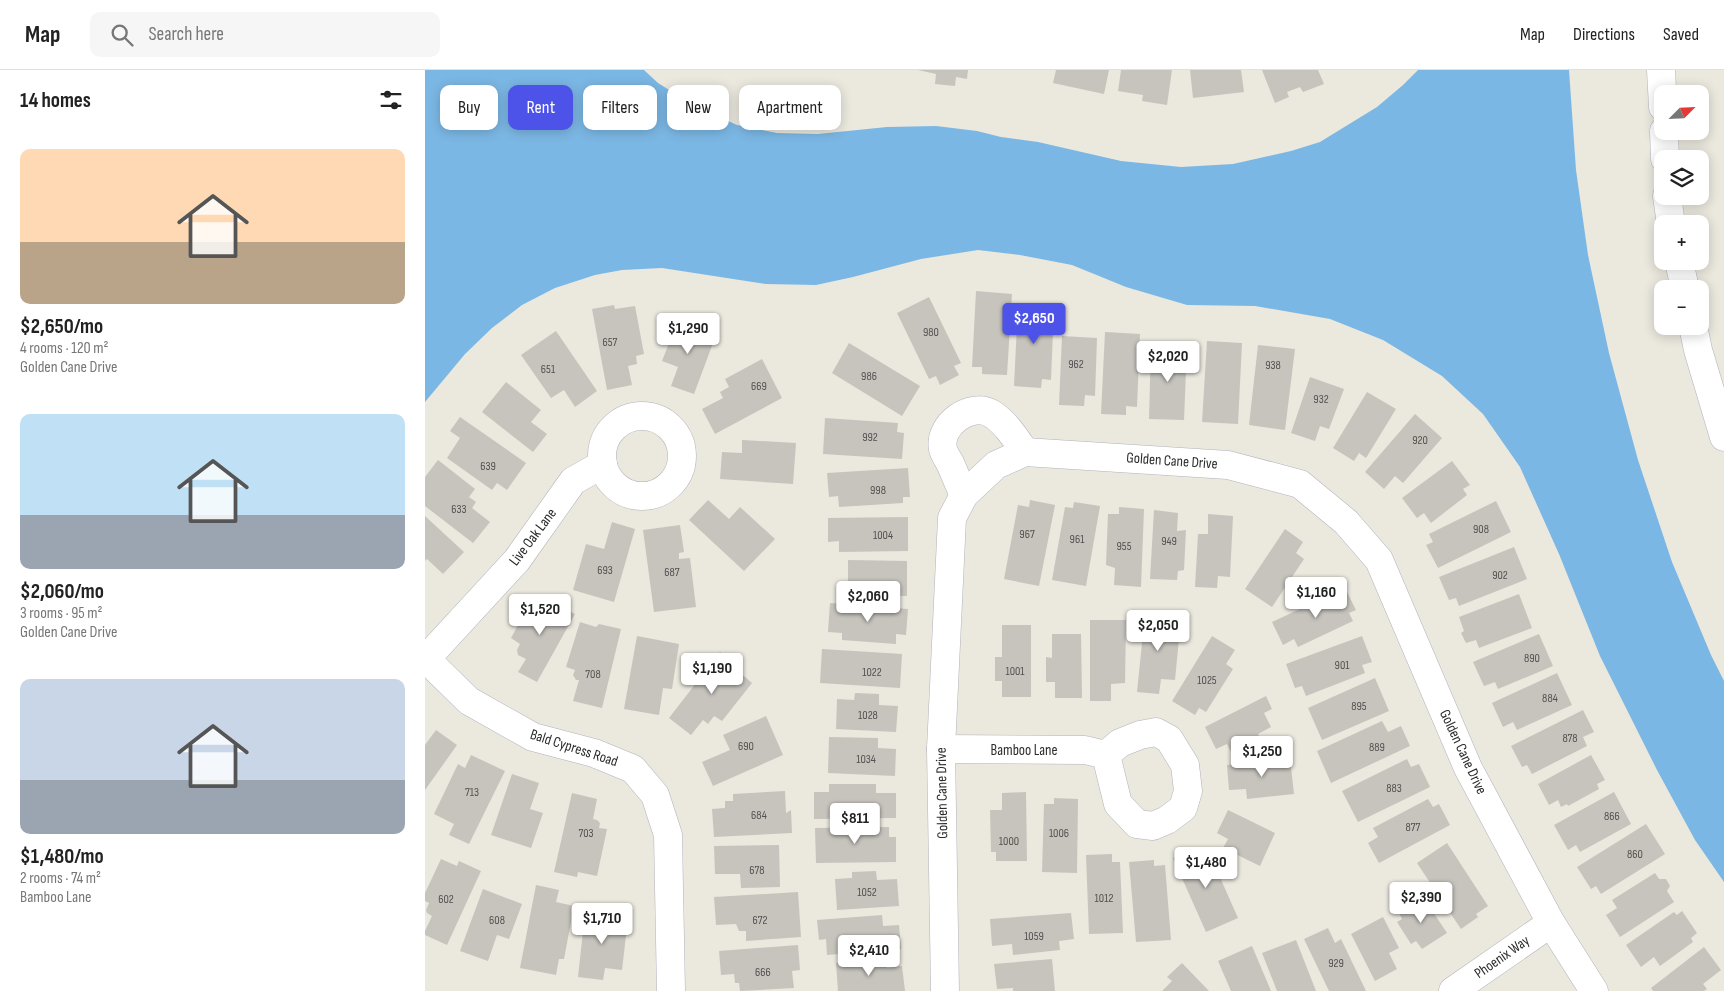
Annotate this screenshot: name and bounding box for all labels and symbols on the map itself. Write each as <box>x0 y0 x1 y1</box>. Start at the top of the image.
north arrow <box>1654 85 1709 140</box>
pin: $2,650 <box>993 302 1075 345</box>
pin: $1,290 <box>647 312 729 355</box>
house number: 980 <box>923 325 939 340</box>
house number: 657 <box>603 335 618 350</box>
pin: $2,020 <box>1127 340 1209 383</box>
house number: 962 <box>1068 357 1084 372</box>
house number: 938 <box>1265 358 1281 373</box>
house number: 651 <box>541 362 556 377</box>
house number: 986 <box>861 369 877 384</box>
house number: 669 <box>751 379 767 394</box>
house number: 932 <box>1313 392 1329 407</box>
house number: 992 <box>862 430 878 445</box>
house number: 920 <box>1412 433 1428 448</box>
street label: Golden Cane Drive <box>1126 448 1218 474</box>
house number: 639 <box>480 459 496 474</box>
house number: 998 <box>870 483 886 498</box>
house number: 633 <box>451 502 467 517</box>
street label: Live Oak Lane <box>505 504 561 570</box>
house number: 908 <box>1473 522 1489 537</box>
house number: 967 <box>1019 527 1035 542</box>
house number: 1004 <box>873 528 893 543</box>
house number: 961 <box>1070 532 1085 547</box>
house number: 949 <box>1161 534 1177 549</box>
house number: 955 <box>1117 539 1132 554</box>
house number: 693 <box>597 563 613 578</box>
house number: 687 <box>664 565 680 580</box>
house number: 902 <box>1492 568 1508 583</box>
pin: $1,160 <box>1275 576 1357 619</box>
pin: $2,060 <box>827 580 909 623</box>
pin: $1,520 <box>499 594 581 636</box>
pin: $2,050 <box>1117 610 1199 652</box>
house number: 890 <box>1524 651 1540 666</box>
pin: $1,190 <box>671 652 753 695</box>
house number: 901 <box>1335 658 1350 673</box>
house number: 1001 <box>1005 664 1025 679</box>
house number: 1022 <box>862 665 882 680</box>
house number: 708 <box>585 667 601 682</box>
house number: 1025 <box>1197 673 1217 688</box>
house number: 884 <box>1542 691 1558 706</box>
house number: 895 <box>1351 699 1367 714</box>
street label: Golden Cane Drive <box>1435 707 1491 797</box>
house number: 1028 <box>858 708 878 723</box>
street label: Bald Cypress Road <box>528 725 620 771</box>
house number: 878 <box>1562 731 1578 746</box>
pin: $1,250 <box>1221 736 1303 778</box>
house number: 690 <box>738 739 754 754</box>
house number: 889 <box>1369 740 1385 755</box>
street label: Bamboo Lane <box>991 741 1057 760</box>
street label: Golden Cane Drive <box>932 747 952 839</box>
house number: 1034 <box>856 752 876 767</box>
house number: 883 <box>1386 781 1402 796</box>
house number: 713 <box>465 785 479 800</box>
pin: $811 <box>825 802 885 845</box>
house number: 684 <box>751 808 767 823</box>
house number: 866 <box>1604 809 1620 824</box>
house number: 877 <box>1406 820 1421 835</box>
house number: 703 <box>578 826 594 841</box>
house number: 1006 <box>1049 826 1069 841</box>
house number: 1000 <box>999 834 1019 849</box>
pin: $1,480 <box>1165 846 1247 889</box>
house number: 860 <box>1627 847 1643 862</box>
house number: 678 <box>749 863 765 878</box>
pin: $2,390 <box>1380 882 1462 924</box>
house number: 1052 <box>857 885 877 900</box>
house number: 1012 <box>1095 891 1113 906</box>
house number: 602 <box>438 892 454 907</box>
pin: $1,710 <box>561 902 643 945</box>
house number: 608 <box>489 913 505 928</box>
house number: 672 <box>753 913 768 928</box>
house number: 1059 <box>1024 929 1044 944</box>
street label: Phoenix Way <box>1471 931 1533 983</box>
pin: $2,410 <box>828 934 910 977</box>
house number: 929 <box>1328 956 1344 971</box>
house number: 666 <box>755 965 771 980</box>

